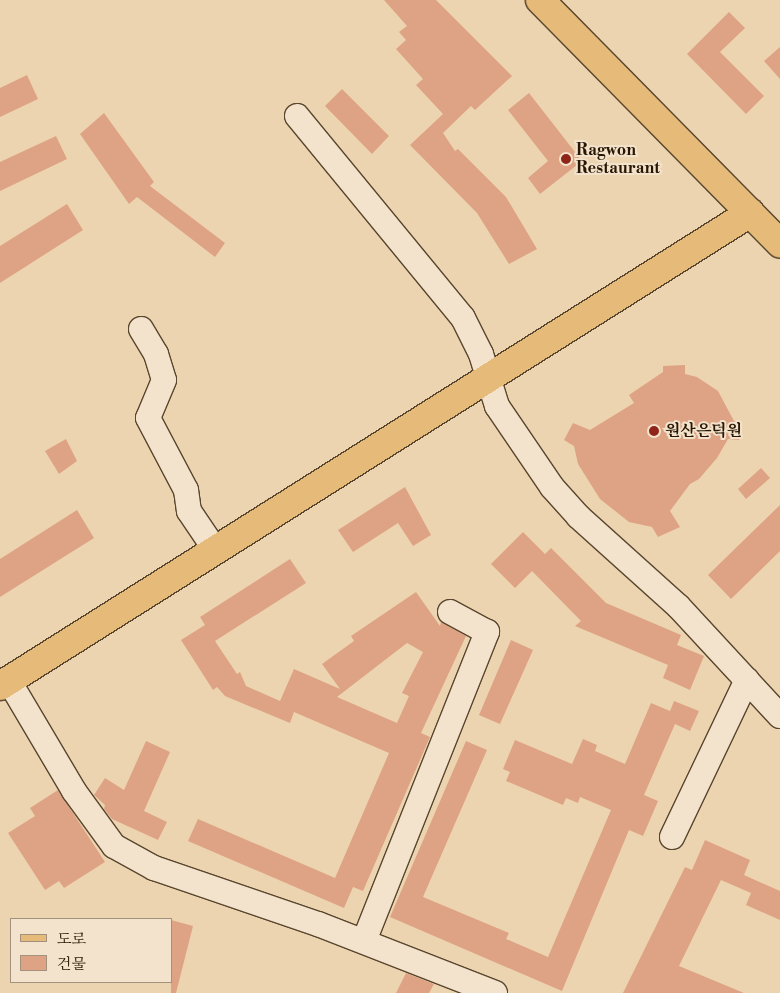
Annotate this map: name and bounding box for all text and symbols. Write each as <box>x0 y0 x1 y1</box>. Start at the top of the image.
place label: Ragwon Restaurant <box>576 140 660 178</box>
marker: Ragwon Restaurant <box>560 153 572 165</box>
place label: 원산은덕원 <box>665 421 742 441</box>
marker: 원산은덕원 <box>647 424 661 438</box>
legend <box>10 918 172 983</box>
text: 도로 <box>57 930 86 949</box>
text: 건물 <box>57 955 86 974</box>

